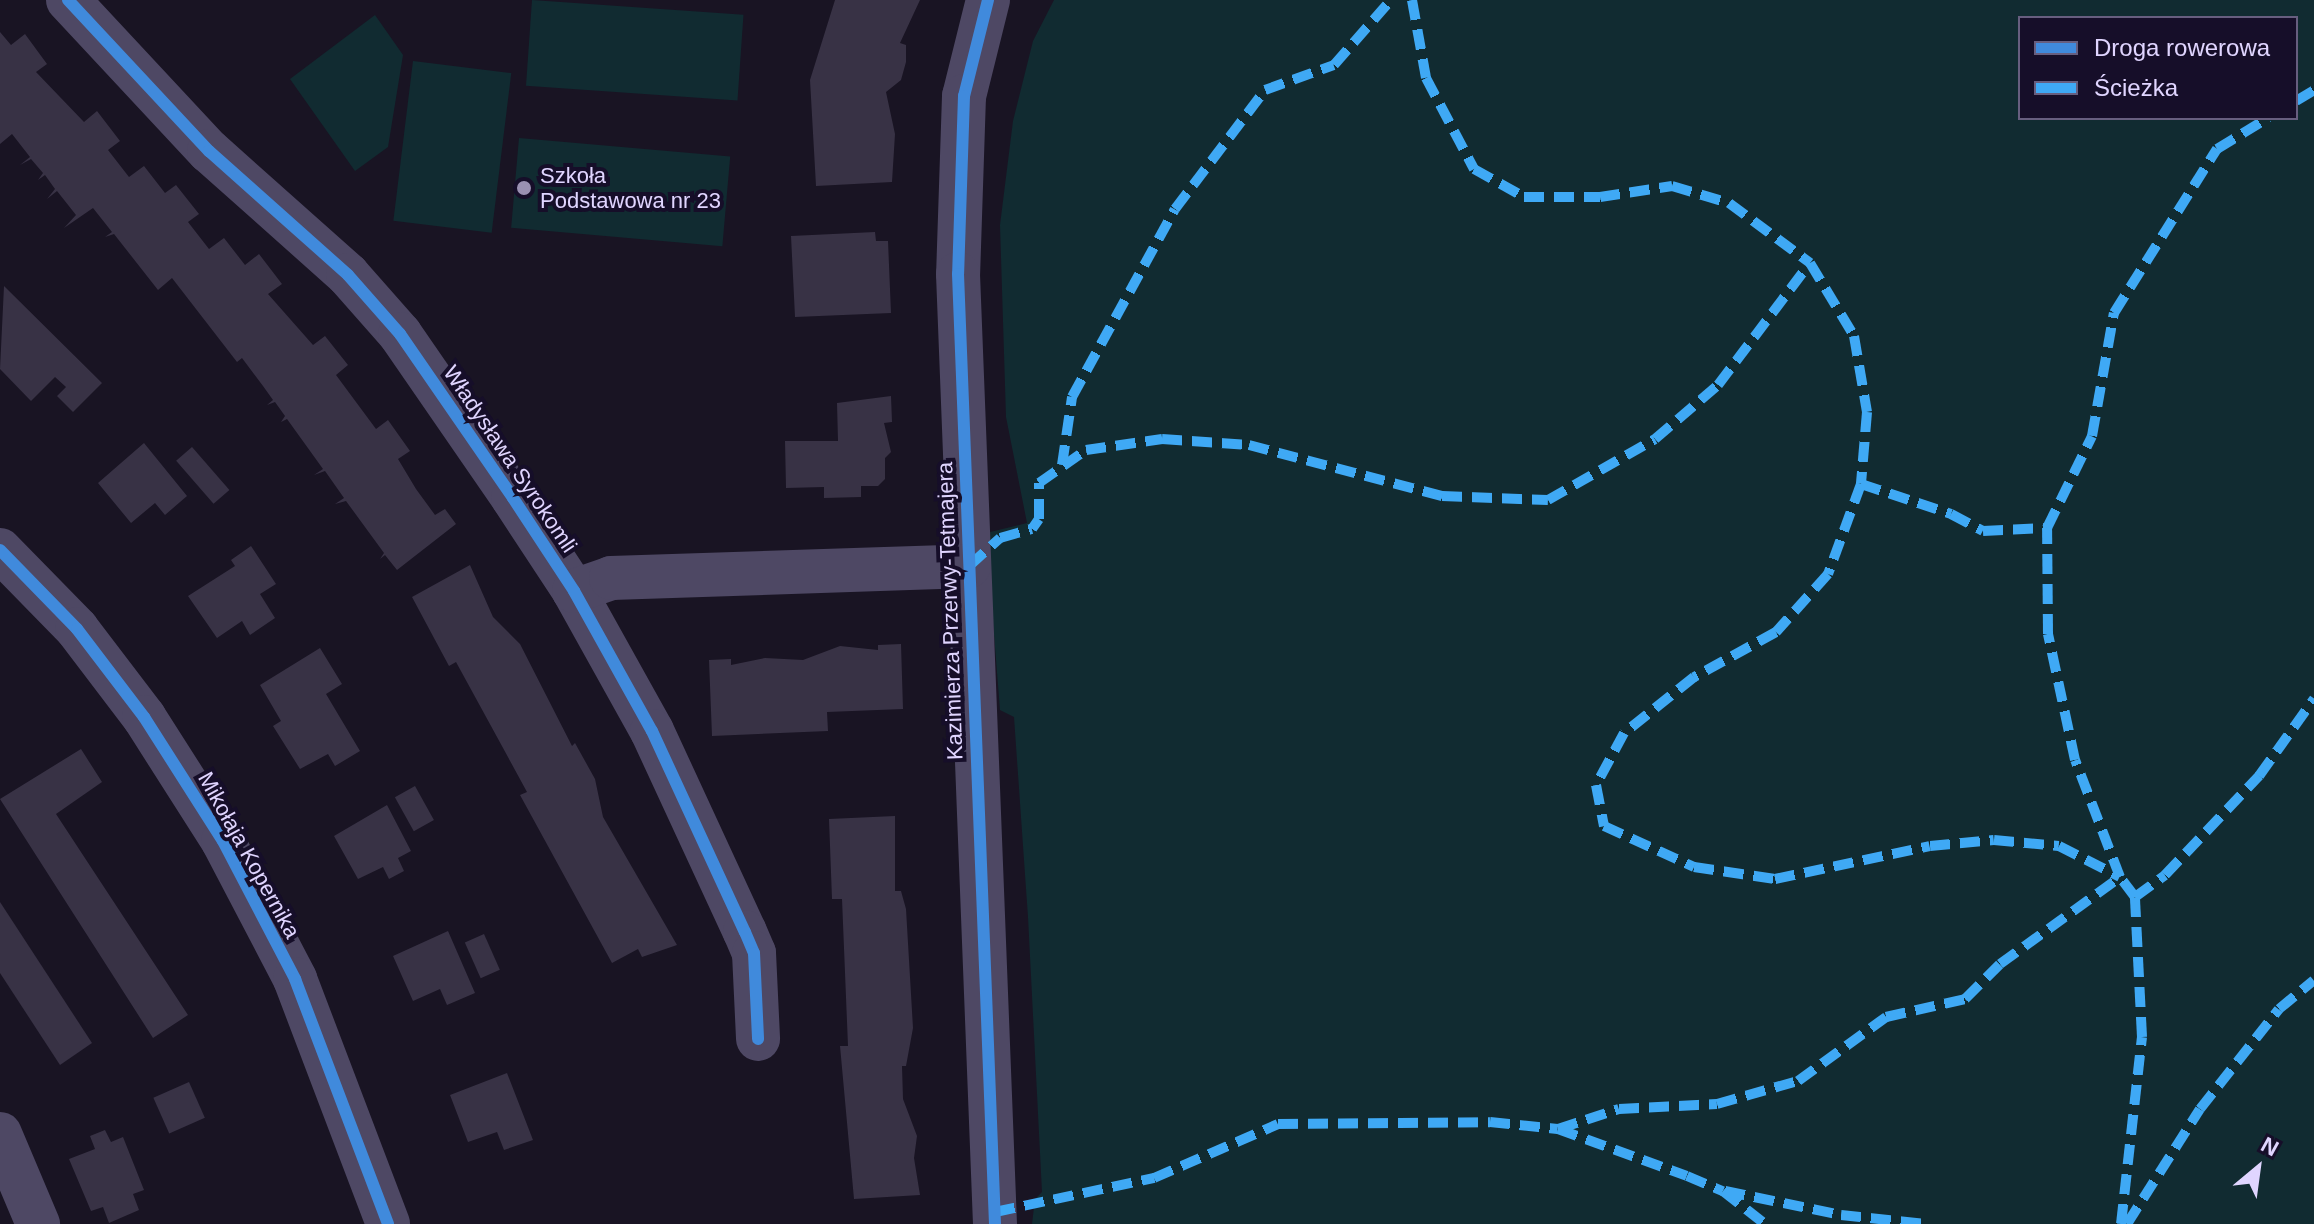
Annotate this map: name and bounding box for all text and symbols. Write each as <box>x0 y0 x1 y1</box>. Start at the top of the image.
legend <box>2018 16 2298 120</box>
text: Droga rowerowa <box>2094 34 2270 61</box>
text: Ścieżka <box>2094 74 2178 101</box>
place label: Szkoła Podstawowa nr 23 <box>540 162 721 214</box>
marker: Szkoła Podstawowa nr 23 <box>515 179 533 197</box>
street label: Władysława Syrokomli <box>438 360 582 558</box>
street label: Kazimierza Przerwy-Tetmajera <box>932 461 968 761</box>
street label: Mikołaja Kopernika <box>192 767 306 943</box>
north arrow <box>2218 1128 2298 1208</box>
text: N <box>2257 1132 2283 1161</box>

